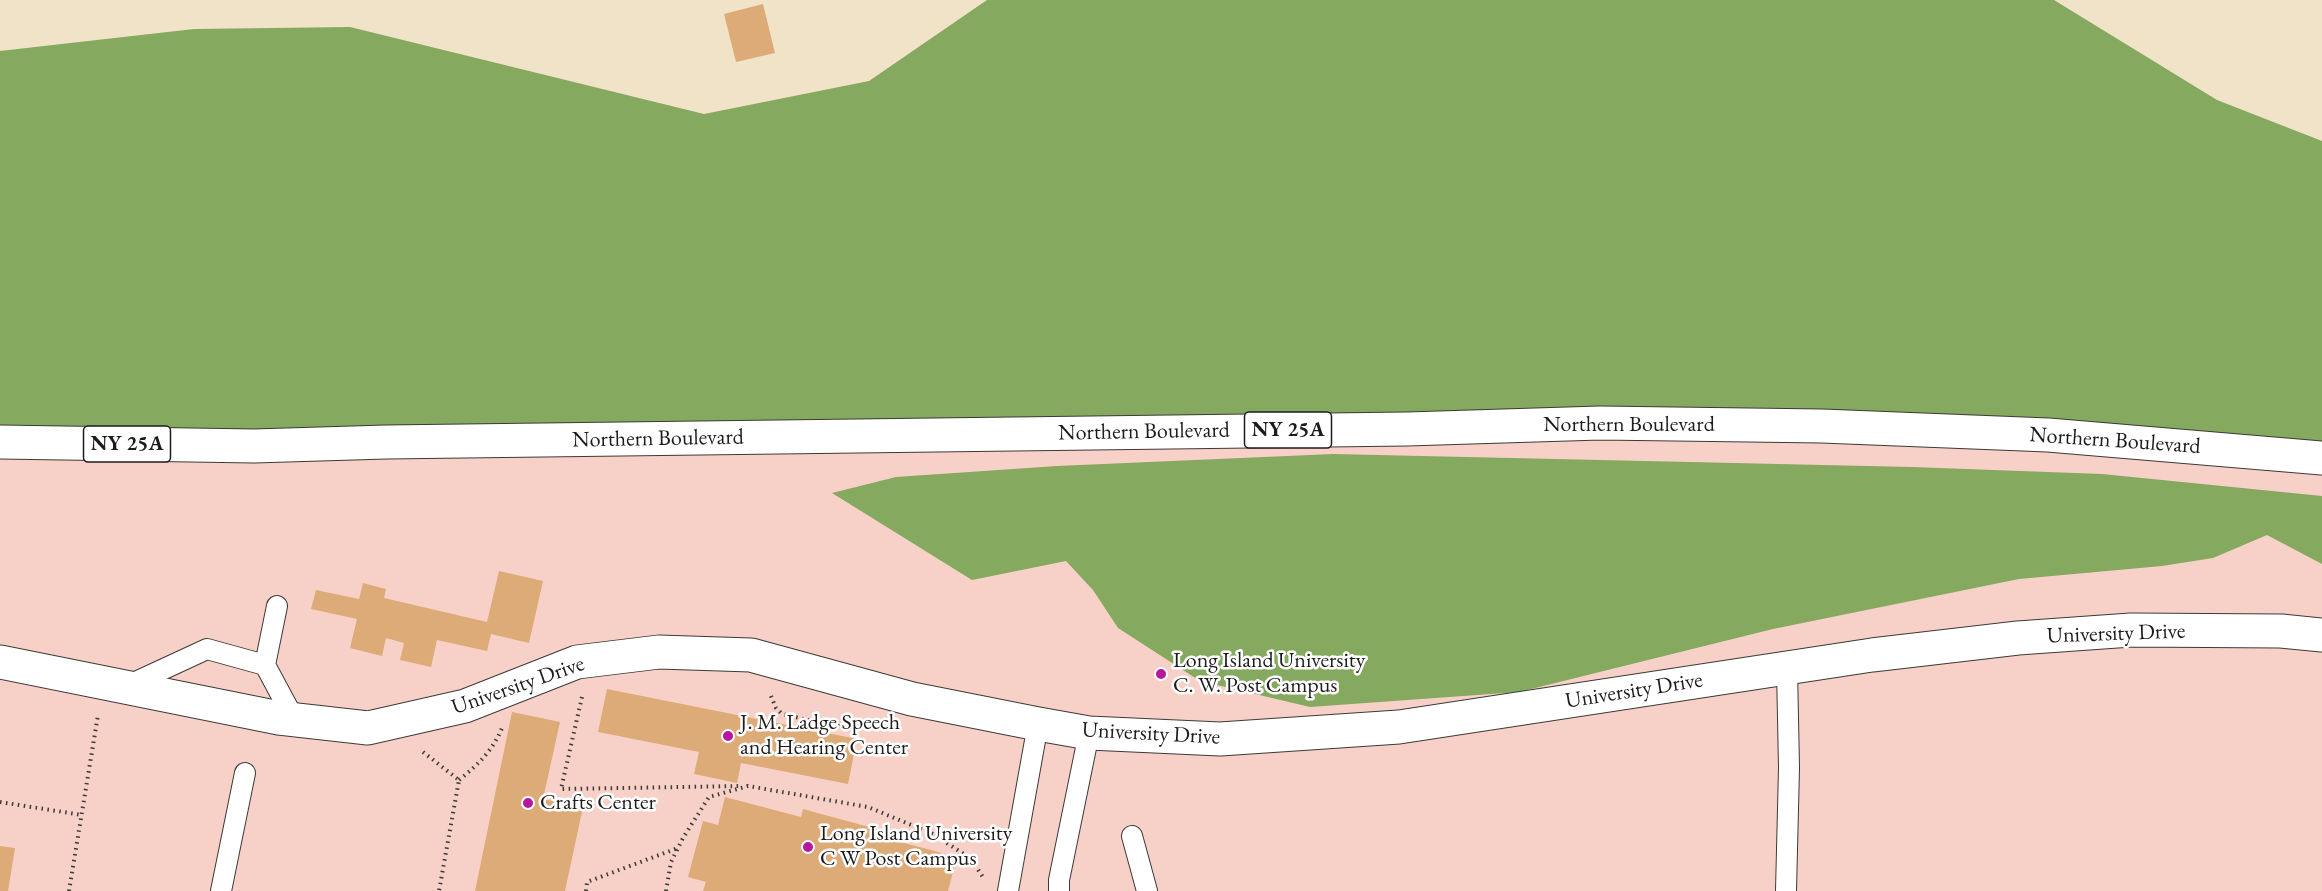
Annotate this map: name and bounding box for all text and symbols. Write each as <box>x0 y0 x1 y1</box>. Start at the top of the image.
road number: NY 25A <box>1244 412 1332 448</box>
street label: Northern Boulevard <box>1543 412 1715 438</box>
street label: Northern Boulevard <box>1058 417 1230 447</box>
street label: Northern Boulevard <box>2028 422 2202 460</box>
street label: Northern Boulevard <box>572 424 744 454</box>
road number: NY 25A <box>84 426 170 462</box>
street label: University Drive <box>2046 618 2186 650</box>
place label: Long Island University C. W. Post Campus <box>1173 648 1365 700</box>
street label: University Drive <box>448 651 588 721</box>
marker: Long Island University C. W. Post Campus <box>1154 667 1168 681</box>
street label: University Drive <box>1563 667 1705 715</box>
place label: J. M. Ladge Speech and Hearing Center <box>740 710 908 762</box>
street label: University Drive <box>1081 717 1221 751</box>
marker: J. M. Ladge Speech and Hearing Center <box>721 729 735 743</box>
place label: Crafts Center <box>540 790 656 816</box>
marker: Crafts Center <box>521 796 535 810</box>
place label: Long Island University C W Post Campus <box>820 821 1012 872</box>
marker: Long Island University C W Post Campus <box>801 840 815 854</box>

